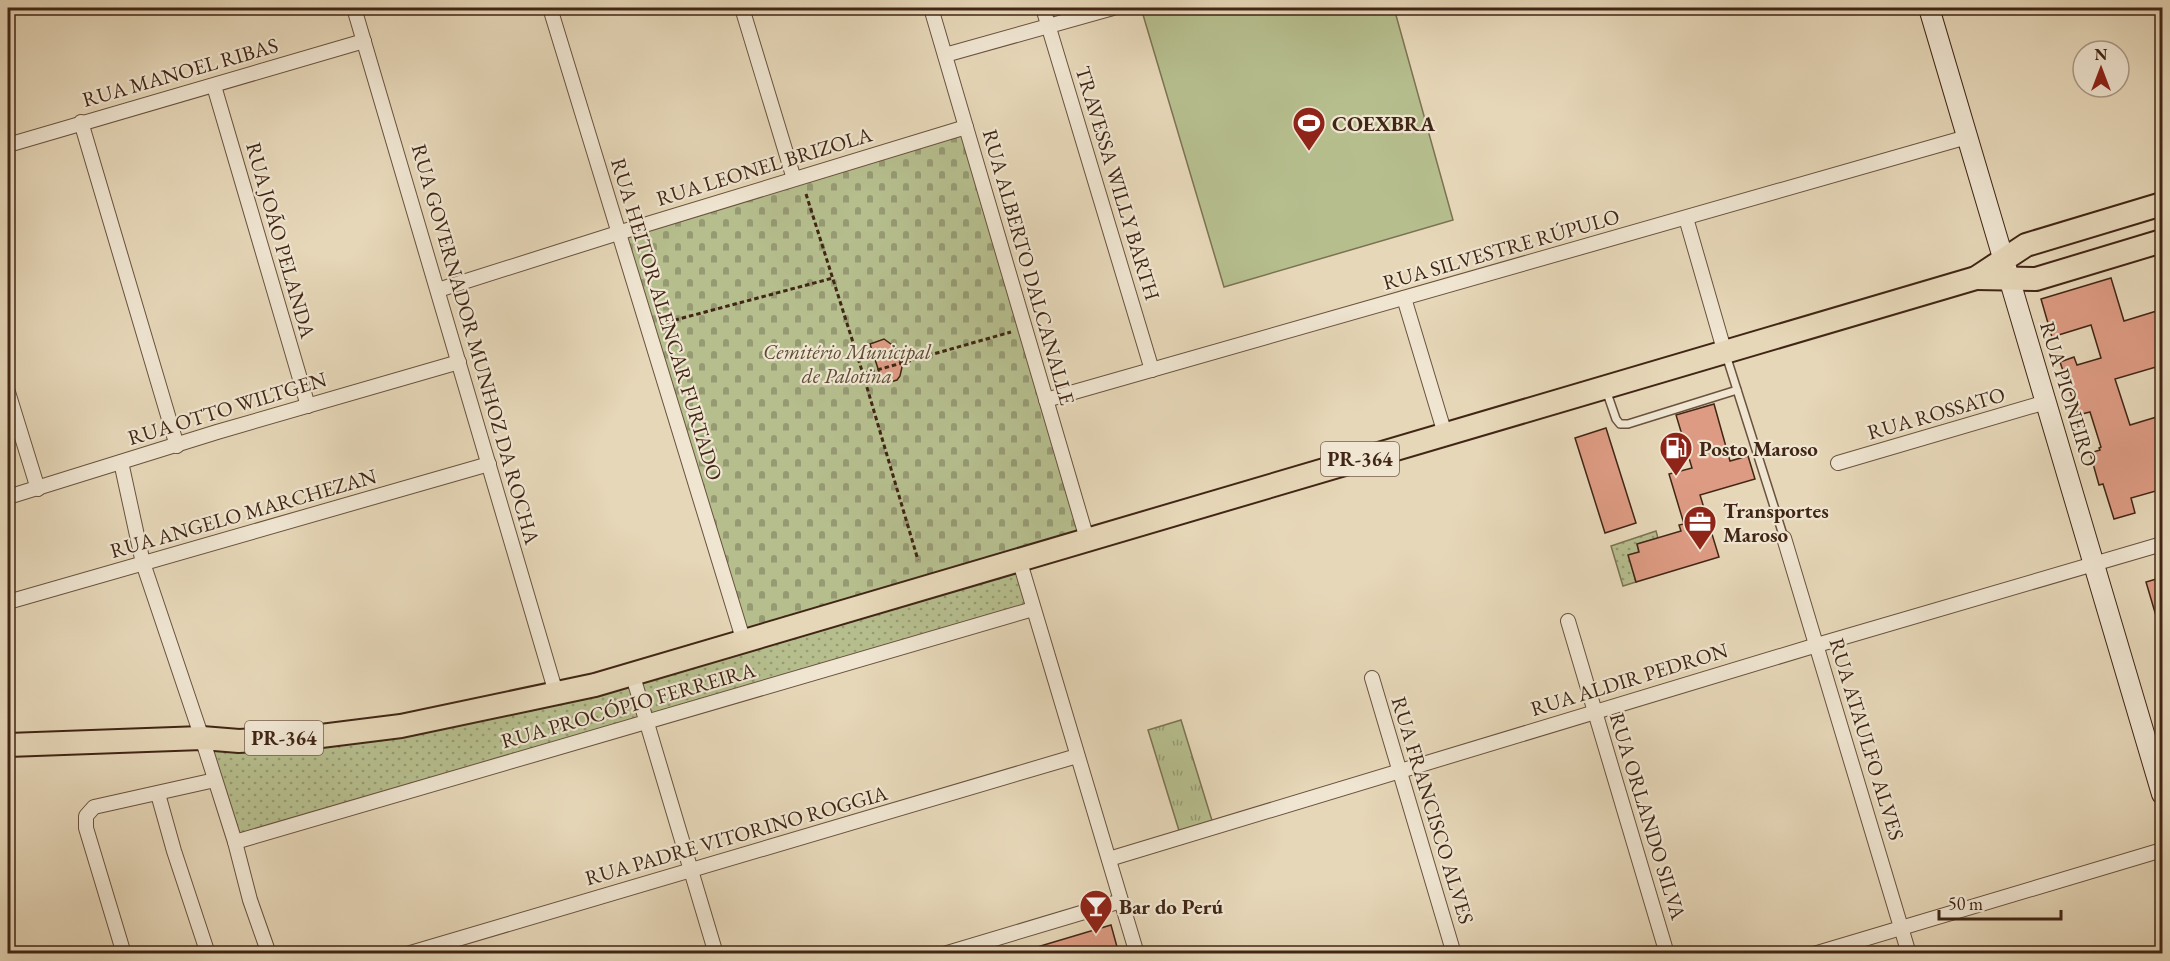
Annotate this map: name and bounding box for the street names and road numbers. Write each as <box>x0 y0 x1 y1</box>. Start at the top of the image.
street label: RUA MANOEL RIBAS <box>79 31 281 113</box>
street label: TRAVESSA WILLY BARTH <box>1069 63 1167 303</box>
street label: RUA LEONEL BRIZOLA <box>653 120 876 212</box>
street label: RUA ALBERTO DALCANALLE <box>977 126 1081 408</box>
street label: RUA JOÃO PELANDA <box>240 139 322 341</box>
street label: RUA GOVERNADOR MUNHOZ DA ROCHA <box>406 141 546 548</box>
street label: RUA HEITOR ALENCAR FURTADO <box>605 155 729 483</box>
street label: RUA SILVESTRE RÚPULO <box>1380 202 1622 296</box>
street label: RUA PIONEIRO <box>2034 318 2104 470</box>
street label: RUA OTTO WILTGEN <box>124 365 330 451</box>
street label: RUA ROSSATO <box>1864 380 2008 446</box>
road number: PR-364 <box>1321 442 1399 476</box>
street label: RUA ANGELO MARCHEZAN <box>107 462 380 564</box>
street label: RUA ATAULFO ALVES <box>1823 635 1911 843</box>
street label: RUA ALDIR PEDRON <box>1527 636 1731 722</box>
street label: RUA PROCÓPIO FERREIRA <box>498 656 759 754</box>
street label: RUA FRANCISCO ALVES <box>1386 693 1480 927</box>
street label: RUA ORLANDO SILVA <box>1604 709 1692 923</box>
road number: PR-364 <box>245 721 323 755</box>
street label: RUA PADRE VITORINO ROGGIA <box>582 779 891 891</box>

